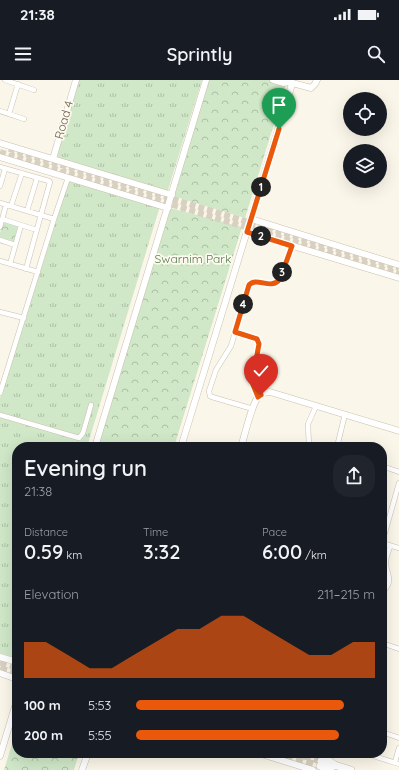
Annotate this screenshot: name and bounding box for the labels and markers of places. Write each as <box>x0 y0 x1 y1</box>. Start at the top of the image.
pin <box>262 88 296 129</box>
pin: 1 <box>251 177 271 197</box>
pin: 2 <box>251 226 271 246</box>
pin: 3 <box>272 262 292 282</box>
pin: 4 <box>233 294 253 314</box>
pin <box>244 354 278 395</box>

